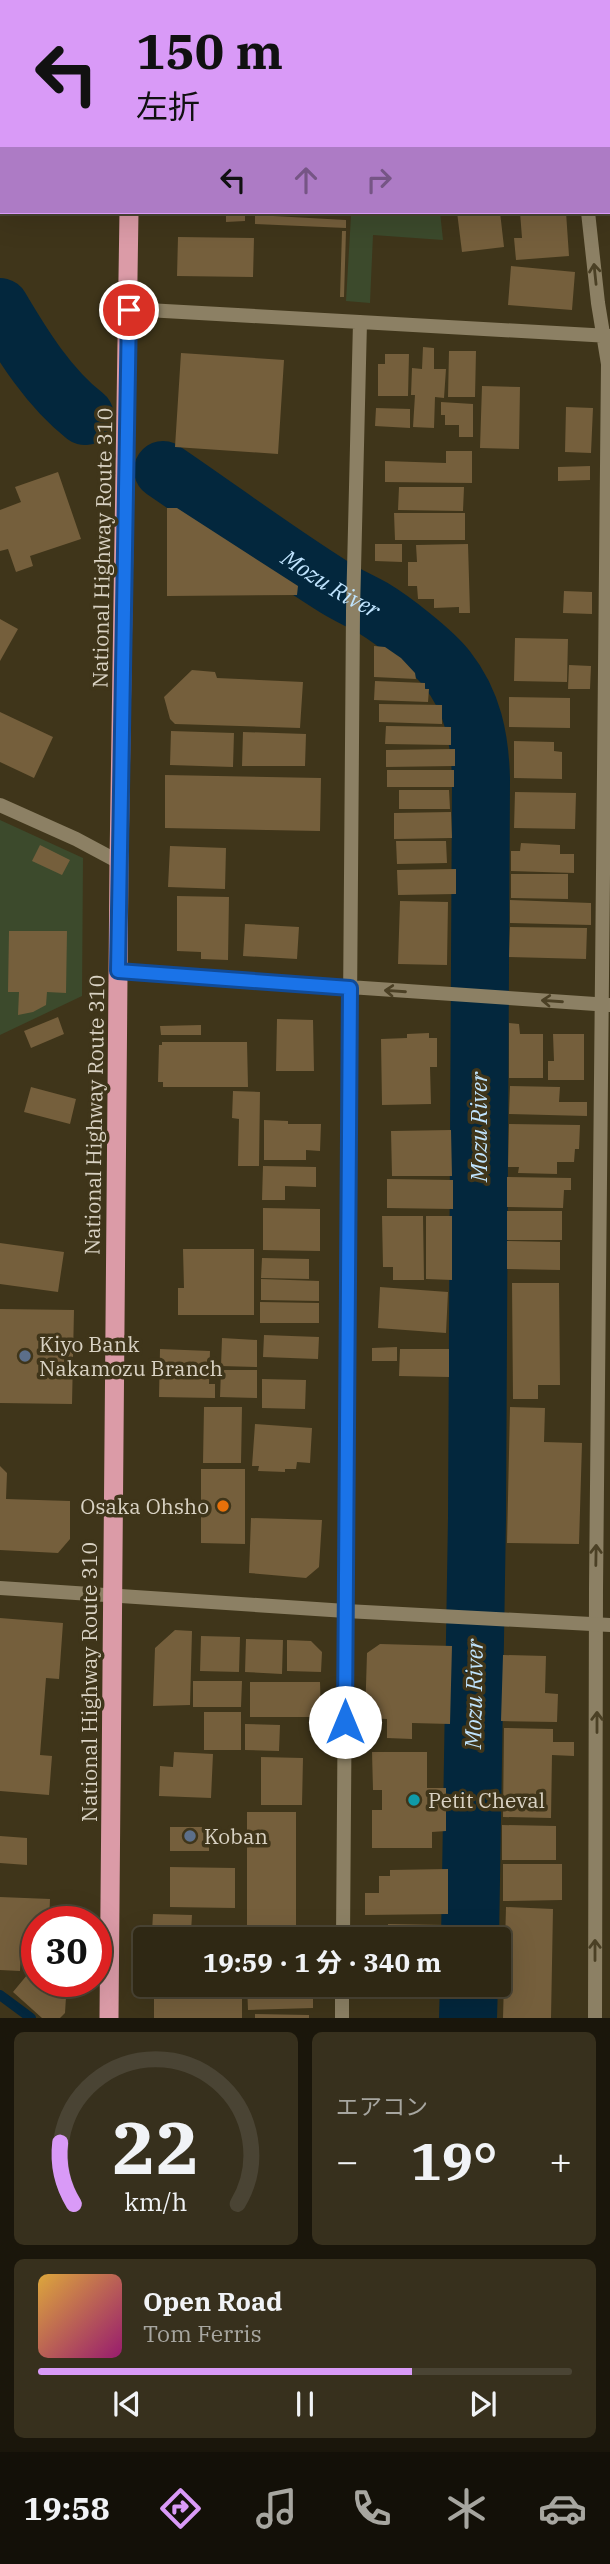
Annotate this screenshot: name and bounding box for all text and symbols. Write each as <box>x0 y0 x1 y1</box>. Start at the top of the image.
text: 150 m <box>136 19 283 82</box>
icon: left <box>21 28 112 119</box>
text: 左折 <box>136 85 200 127</box>
icon: left <box>214 161 252 199</box>
icon: ahead <box>287 161 325 199</box>
icon: right <box>360 161 398 199</box>
one-way arrow <box>588 263 601 285</box>
pin <box>99 280 159 340</box>
icon: arrive <box>110 291 148 329</box>
street label: National Highway Route 310 <box>86 408 118 688</box>
water label: Mozu River <box>275 541 387 625</box>
street label: National Highway Route 310 <box>78 975 110 1255</box>
one-way arrow <box>385 984 407 997</box>
one-way arrow <box>541 994 564 1007</box>
water label: Mozu River <box>463 1071 493 1183</box>
place label: Kiyo Bank Nakamozu Branch <box>39 1330 223 1382</box>
marker: Kiyo Bank Nakamozu Branch <box>17 1348 33 1364</box>
place label: Osaka Ohsho <box>80 1492 209 1520</box>
marker: Osaka Ohsho <box>215 1498 231 1514</box>
street label: National Highway Route 310 <box>75 1542 103 1822</box>
one-way arrow <box>589 1544 603 1567</box>
water label: Mozu River <box>457 1638 489 1750</box>
position arrow <box>308 1685 382 1759</box>
one-way arrow <box>590 1711 603 1734</box>
place label: Petit Cheval <box>428 1786 545 1814</box>
marker: Petit Cheval <box>406 1792 422 1808</box>
place label: Koban <box>204 1822 268 1850</box>
marker: Koban <box>182 1828 198 1844</box>
speed limit sign: 30 <box>21 1906 112 1997</box>
one-way arrow <box>588 1939 602 1962</box>
text: 19:59 · 1 分 · 340 m <box>203 1945 441 1979</box>
text: エアコン <box>336 2091 428 2121</box>
text: 22 <box>112 2100 200 2195</box>
text: 19° <box>411 2127 497 2194</box>
text: − <box>336 2136 359 2185</box>
text: + <box>549 2136 572 2185</box>
text: km/h <box>124 2185 188 2218</box>
text: Open Road <box>143 2284 282 2318</box>
text: Tom Ferris <box>143 2318 262 2348</box>
icon: previous <box>108 2385 146 2423</box>
icon: pause <box>286 2385 324 2423</box>
icon: next <box>464 2385 502 2423</box>
icon: directions <box>156 2484 205 2533</box>
icon: music <box>252 2484 301 2533</box>
icon: phone <box>347 2484 396 2533</box>
icon: climate <box>442 2484 491 2533</box>
icon: car <box>538 2484 587 2533</box>
text: 19:58 <box>23 2487 110 2529</box>

